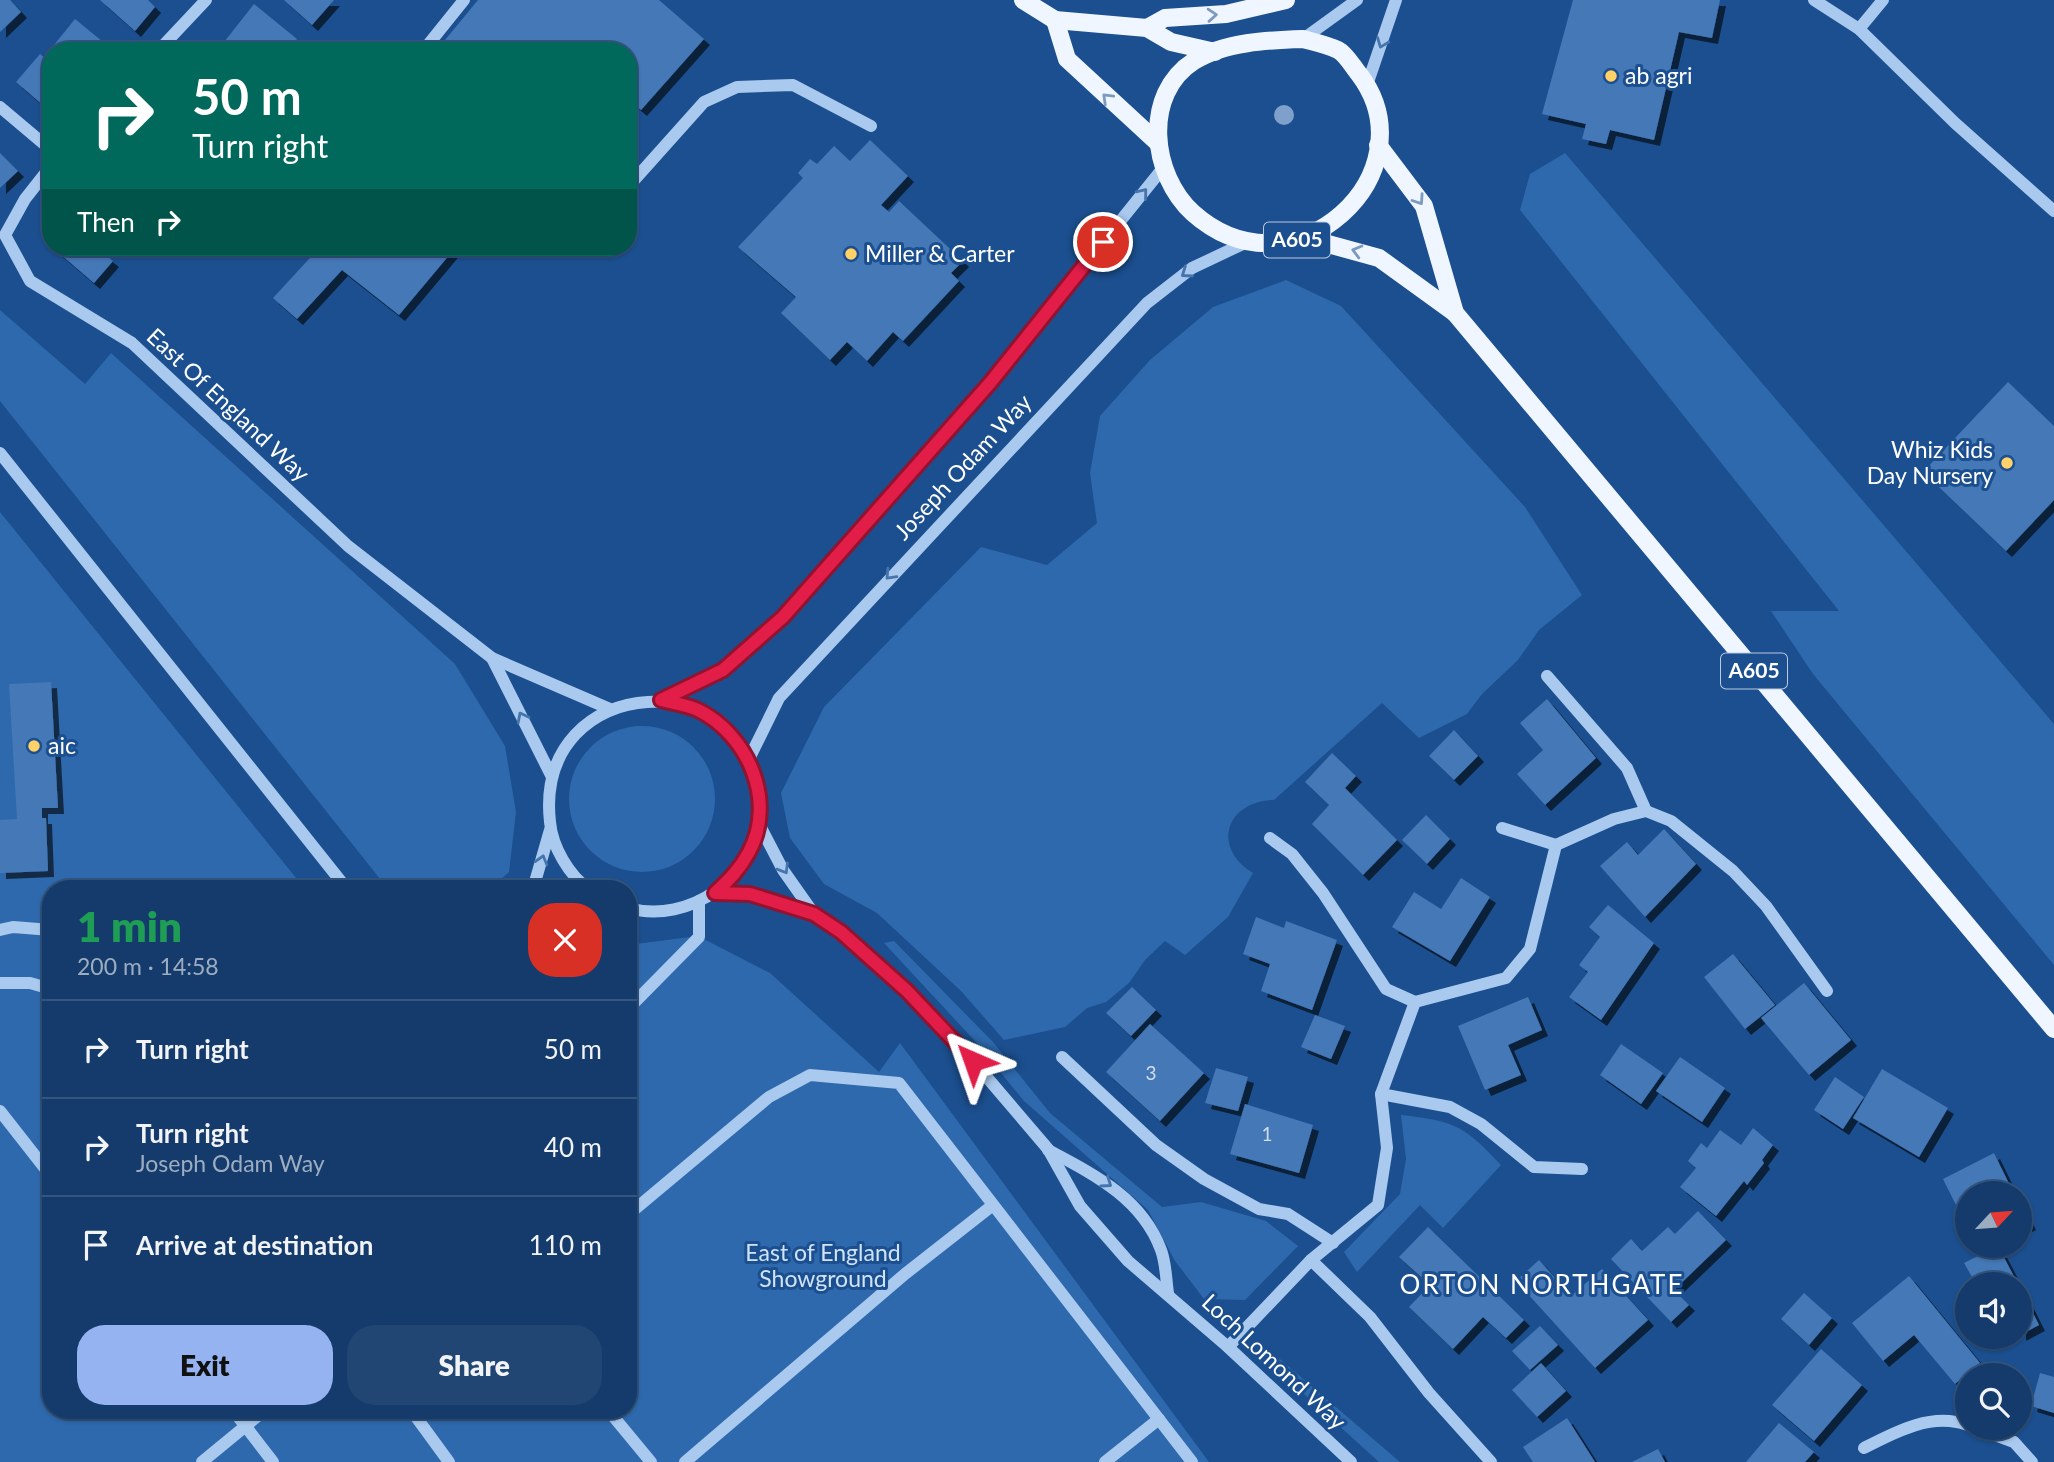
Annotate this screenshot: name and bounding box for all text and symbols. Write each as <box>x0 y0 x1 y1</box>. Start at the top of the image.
one-way arrow <box>1207 7 1218 22</box>
one-way arrow <box>1377 36 1391 48</box>
place label: ab agri <box>1625 61 1692 89</box>
text: 50 m <box>192 67 302 125</box>
marker: ab agri <box>1603 68 1619 84</box>
icon: right <box>77 70 168 161</box>
one-way arrow <box>1102 93 1115 106</box>
text: Turn right <box>192 126 328 165</box>
one-way arrow <box>1134 188 1147 200</box>
one-way arrow <box>1410 192 1423 205</box>
icon: right <box>149 203 187 241</box>
text: Then <box>77 206 135 238</box>
pin <box>1073 212 1133 272</box>
road number: A605 <box>1264 222 1330 258</box>
icon: arrive <box>1084 223 1122 261</box>
place label: Miller & Carter <box>865 239 1015 267</box>
one-way arrow <box>1351 245 1363 260</box>
marker: Miller & Carter <box>843 246 859 262</box>
one-way arrow <box>1181 265 1194 277</box>
street label: East Of England Way <box>142 322 316 487</box>
street label: Joseph Odam Way <box>888 388 1037 545</box>
place label: Whiz Kids Day Nursery <box>1867 435 1993 489</box>
marker: Whiz Kids Day Nursery <box>1999 455 2015 471</box>
one-way arrow <box>886 567 899 580</box>
road number: A605 <box>1721 654 1787 688</box>
one-way arrow <box>516 712 530 725</box>
place label: aic <box>48 731 76 759</box>
marker: aic <box>26 738 42 754</box>
one-way arrow <box>533 854 548 866</box>
one-way arrow <box>775 862 788 875</box>
text: 1 min <box>77 901 182 951</box>
button: close <box>528 903 602 977</box>
text: 200 m · 14:58 <box>77 952 219 980</box>
position arrow <box>936 1024 1010 1098</box>
icon: right <box>77 1030 115 1068</box>
text: Turn right <box>136 1033 249 1065</box>
text: 50 m <box>544 1033 602 1065</box>
house number: 3 <box>1145 1061 1157 1084</box>
text: Turn right <box>136 1117 249 1149</box>
house number: 1 <box>1261 1122 1273 1145</box>
icon: right <box>77 1128 115 1166</box>
text: 40 m <box>544 1131 602 1163</box>
text: Joseph Odam Way <box>136 1149 325 1177</box>
one-way arrow <box>1099 1175 1112 1187</box>
north arrow <box>1955 1181 2032 1258</box>
map controls <box>1955 1181 2032 1440</box>
icon: arrive <box>77 1226 115 1264</box>
text: Arrive at destination <box>136 1229 373 1261</box>
text: 110 m <box>529 1229 602 1261</box>
park label: East of England Showground <box>745 1238 901 1292</box>
district label: ORTON NORTHGATE <box>1400 1268 1684 1300</box>
button: sound <box>1955 1272 2032 1349</box>
street label: Loch Lomond Way <box>1197 1287 1353 1435</box>
button: Exit <box>77 1325 333 1405</box>
button: Share <box>347 1325 602 1405</box>
button: search <box>1955 1363 2032 1440</box>

